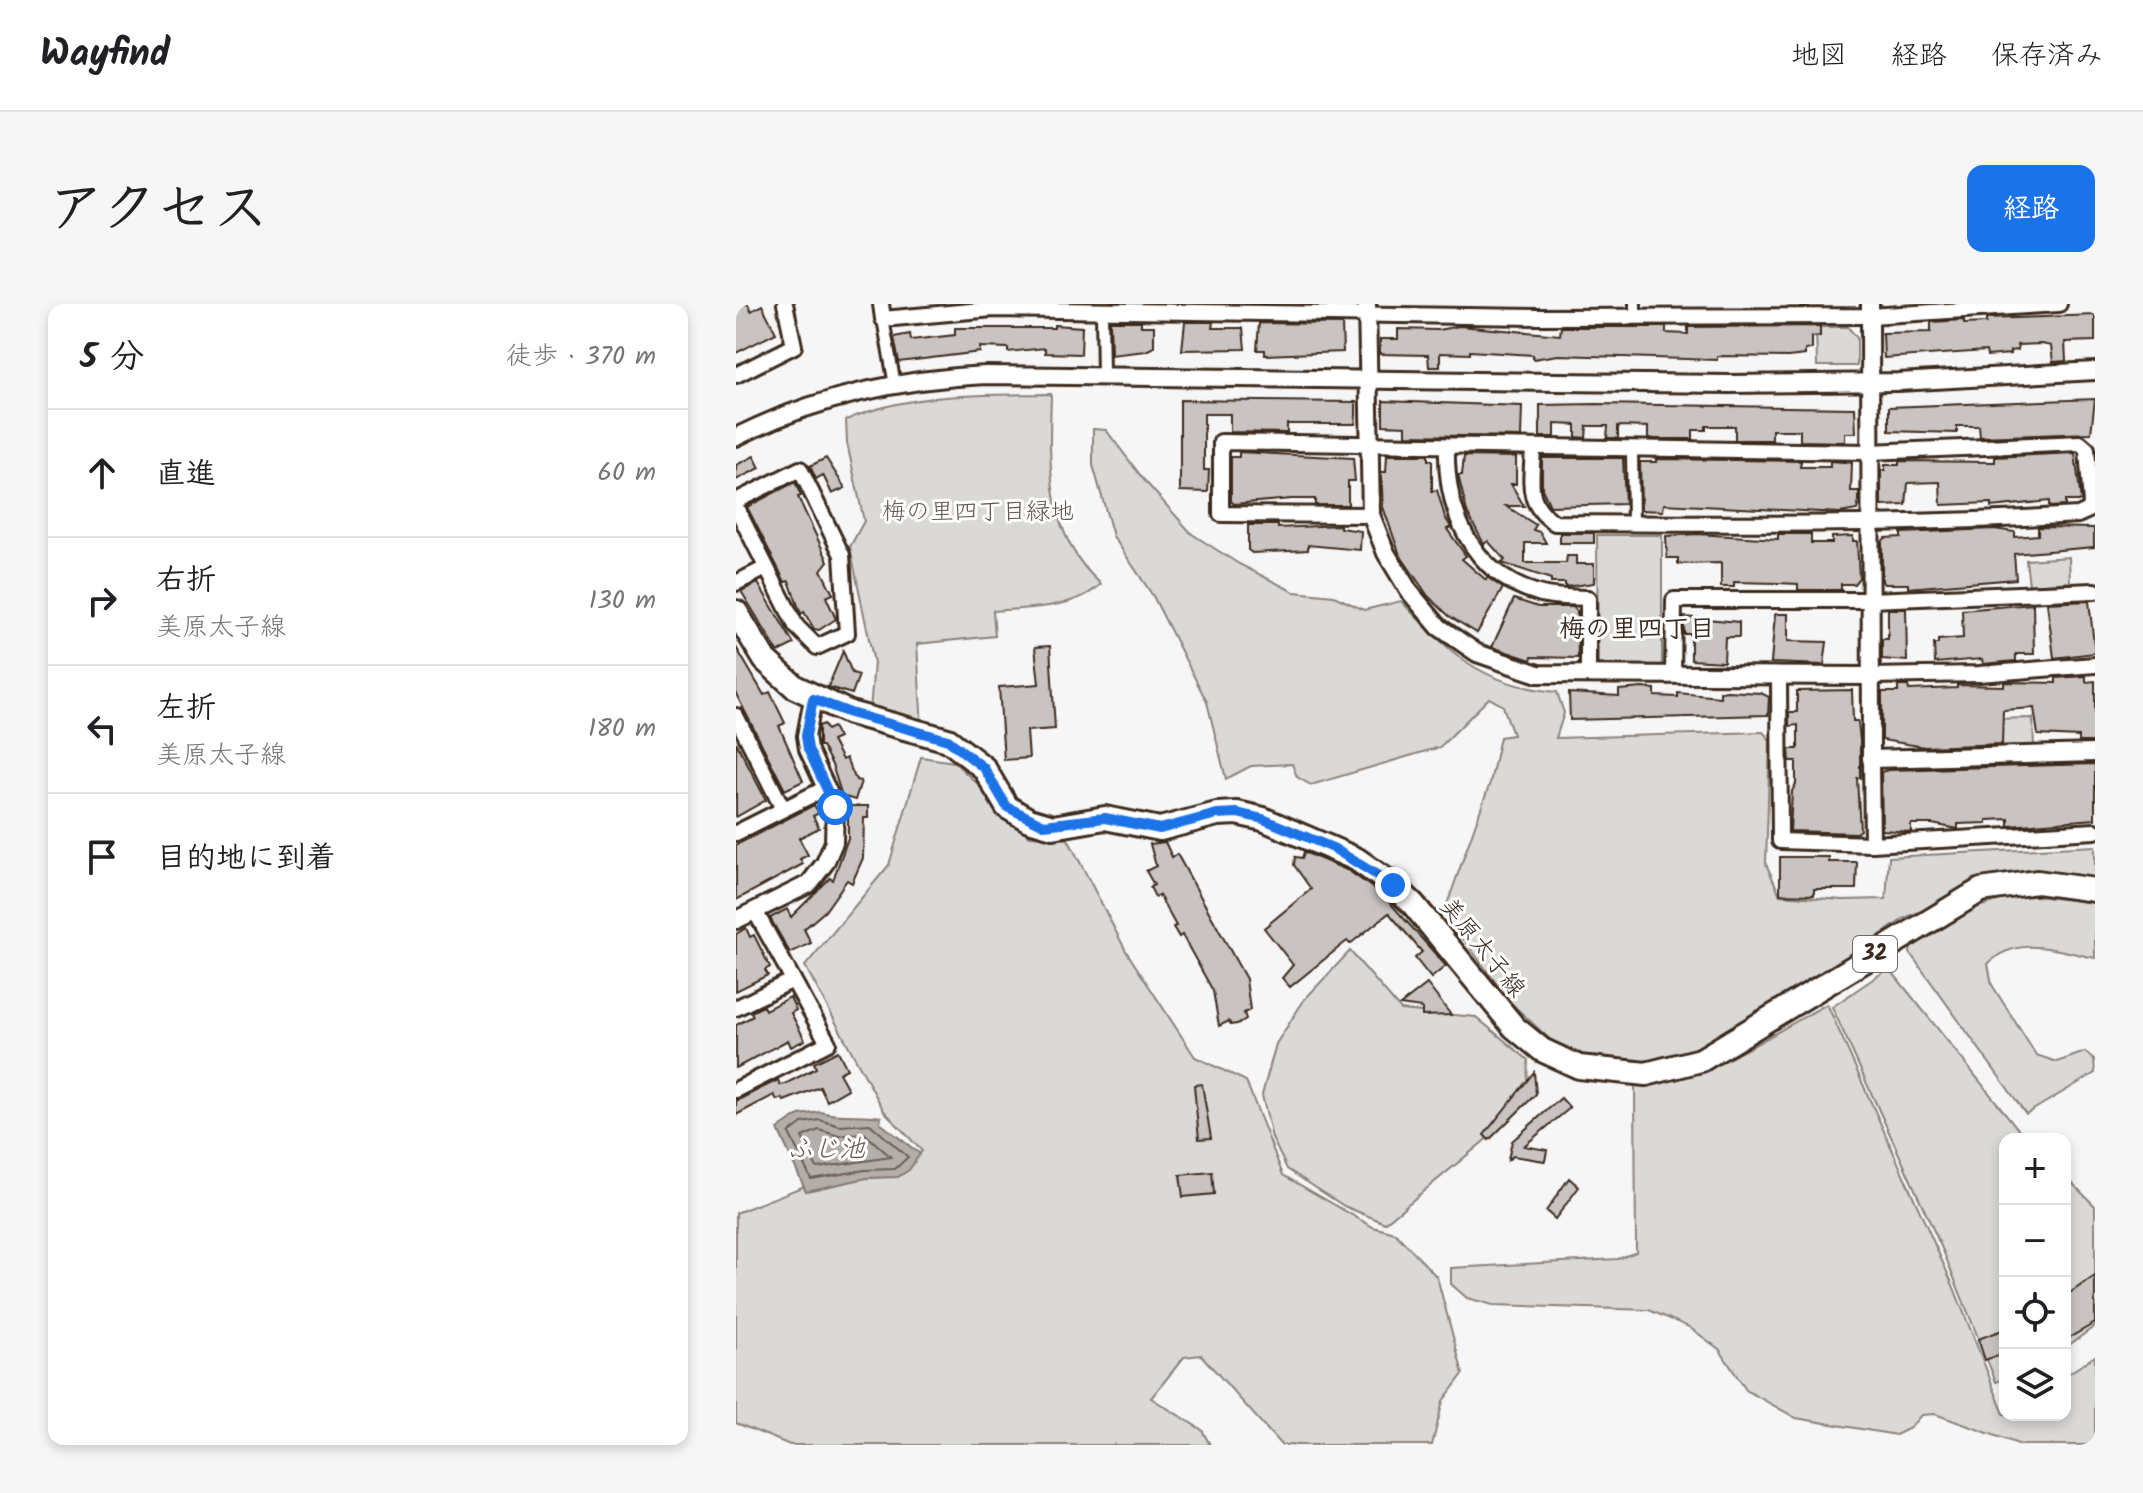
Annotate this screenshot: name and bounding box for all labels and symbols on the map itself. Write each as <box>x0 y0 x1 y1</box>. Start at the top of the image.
park label: 梅の里四丁目緑地 <box>882 493 1074 532</box>
district label: 梅の里四丁目 <box>1559 609 1715 651</box>
route start <box>817 789 853 825</box>
route end <box>1375 867 1411 903</box>
street label: 美原太子線 <box>1429 889 1535 1007</box>
road number: 32 <box>1853 936 1897 972</box>
water label: ふじ池 <box>787 1129 866 1171</box>

